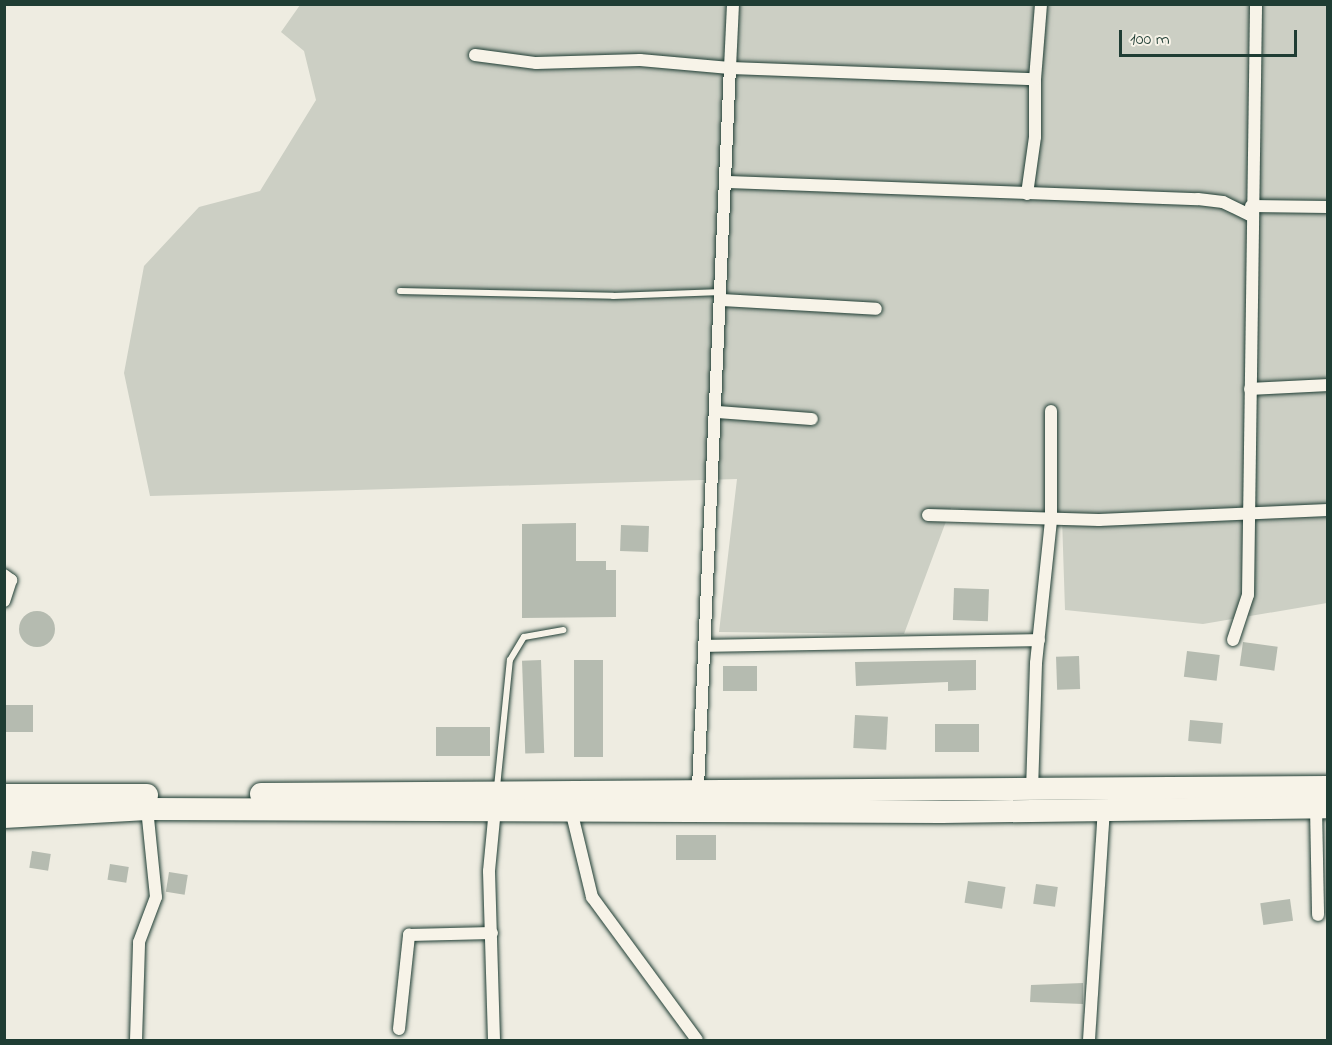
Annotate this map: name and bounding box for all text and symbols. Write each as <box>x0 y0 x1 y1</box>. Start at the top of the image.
scale bar <box>1122 18 1300 56</box>
text: 100 m <box>1130 27 1170 53</box>

